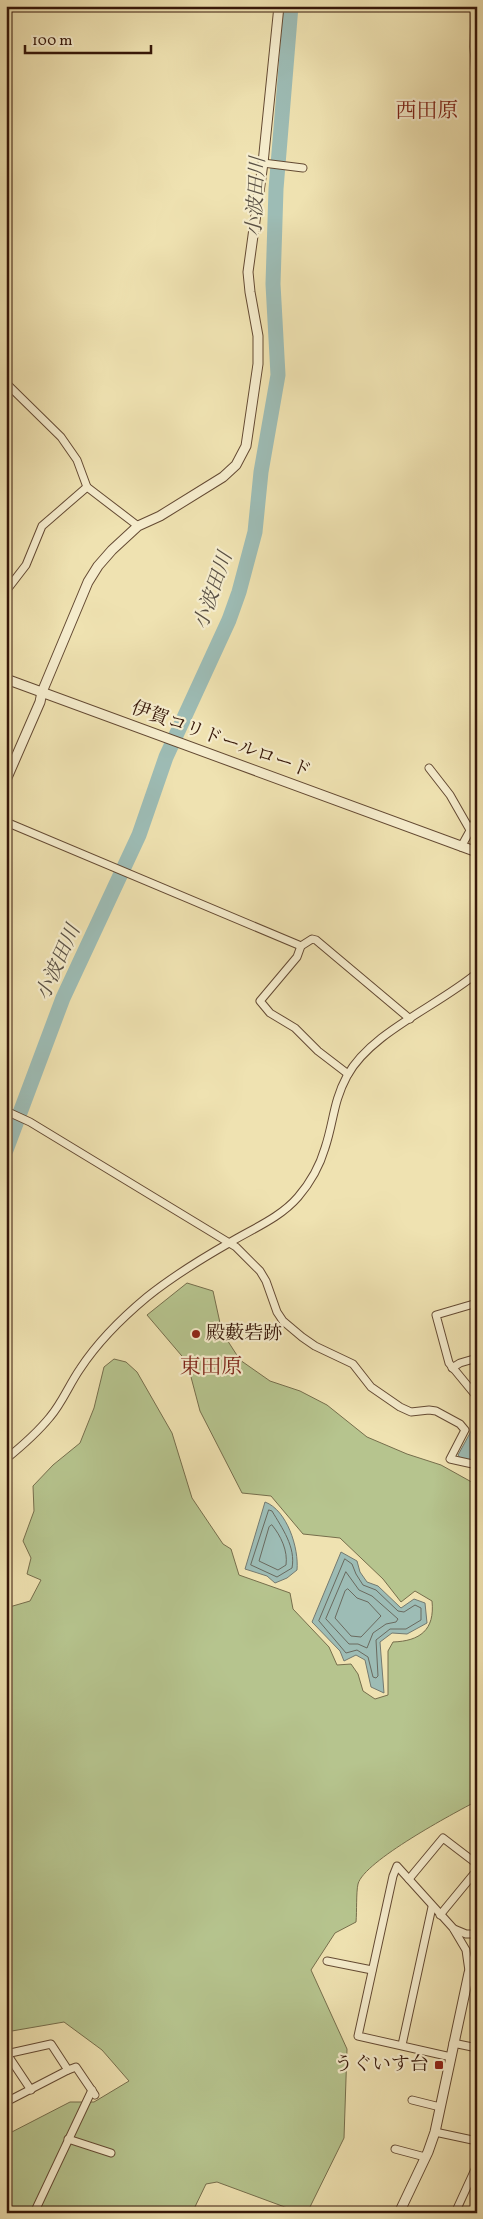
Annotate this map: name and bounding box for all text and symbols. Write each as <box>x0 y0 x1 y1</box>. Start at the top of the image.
scale bar <box>25 22 151 54</box>
text: 100 m <box>32 31 72 52</box>
district label: 西田原 <box>396 97 459 126</box>
water label: 小波田川 <box>241 154 273 238</box>
water label: 小波田川 <box>188 547 241 633</box>
street label: 伊賀コリドールロード <box>127 695 315 785</box>
water label: 小波田川 <box>30 919 89 1005</box>
place label: 殿藪砦跡 <box>206 1321 282 1347</box>
marker: 殿藪砦跡 <box>190 1328 202 1340</box>
district label: 東田原 <box>180 1353 243 1382</box>
place label: うぐいす台 <box>334 2052 429 2078</box>
marker: うぐいす台 <box>433 2059 445 2071</box>

